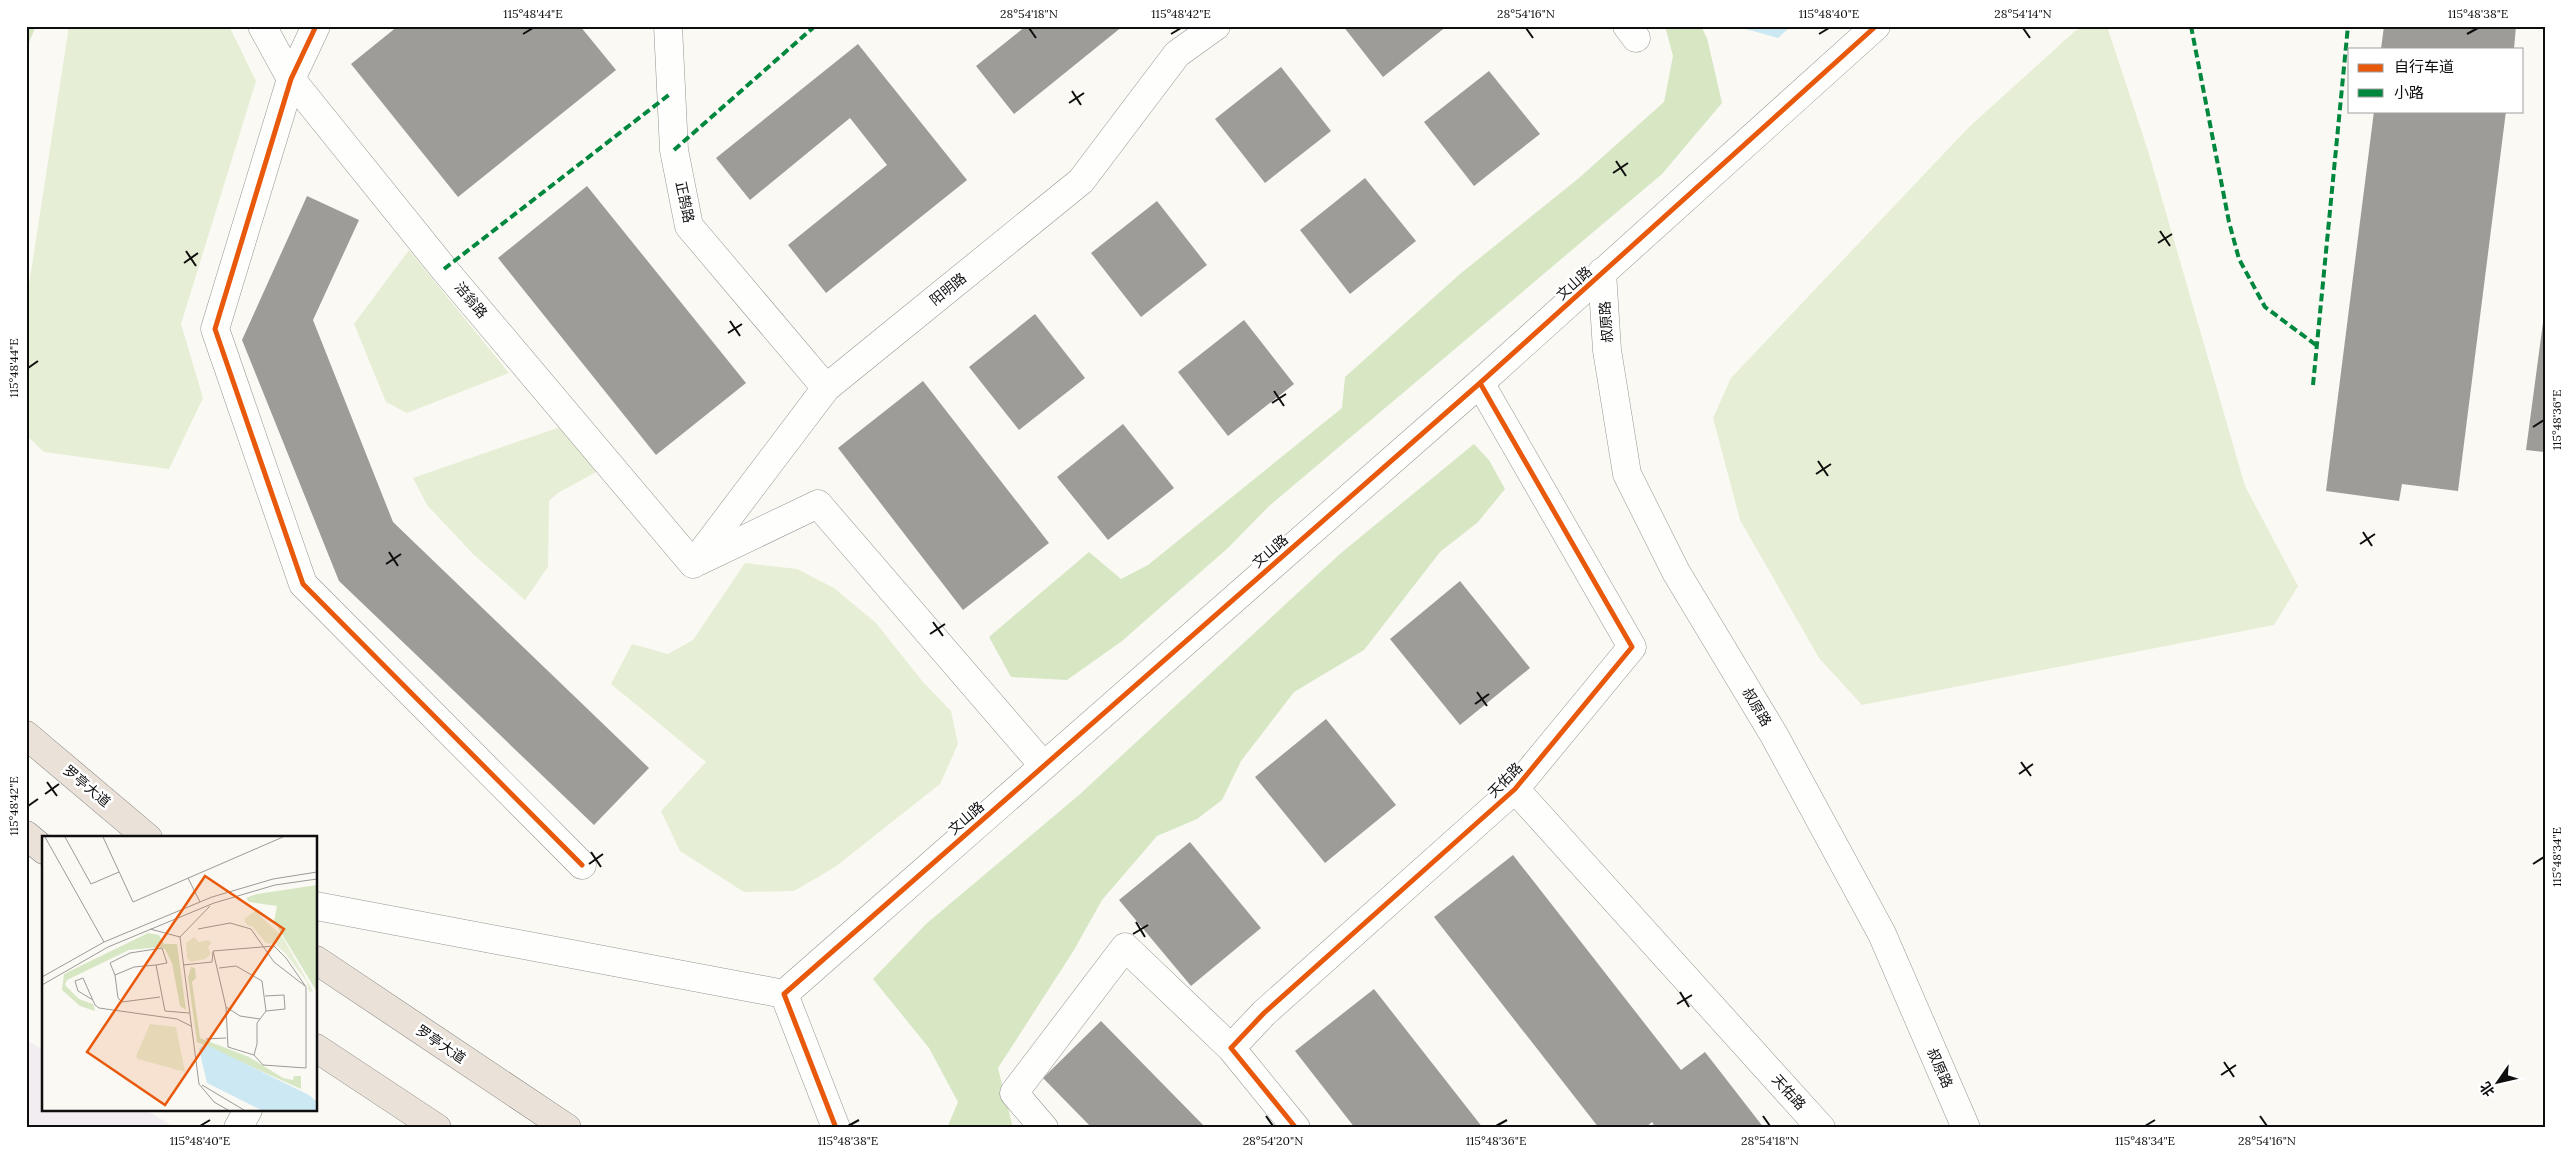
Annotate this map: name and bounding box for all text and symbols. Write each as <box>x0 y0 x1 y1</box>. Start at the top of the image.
text: 115°48'44"E <box>503 6 563 21</box>
text: 28°54'18"N <box>1000 6 1058 21</box>
text: 115°48'42"E <box>1151 6 1211 21</box>
text: 28°54'16"N <box>1497 6 1555 21</box>
text: 115°48'40"E <box>1799 6 1859 21</box>
text: 28°54'14"N <box>1994 6 2052 21</box>
text: 115°48'38"E <box>2448 6 2508 21</box>
legend <box>2348 48 2524 112</box>
text: 自行车道 <box>2394 57 2454 76</box>
text: 小路 <box>2394 83 2424 102</box>
street label: 正鹄路 <box>672 180 698 224</box>
street label: 文山路 <box>1552 262 1596 304</box>
street label: 阳明路 <box>926 269 970 309</box>
street label: 涪翁路 <box>451 278 491 322</box>
street label: 叔原路 <box>1596 300 1616 344</box>
text: 115°48'44"E <box>6 338 21 398</box>
text: 115°48'36"E <box>2549 390 2564 450</box>
street label: 文山路 <box>1248 530 1292 572</box>
street label: 叔原路 <box>1738 684 1776 730</box>
street label: 天佑路 <box>1484 759 1526 801</box>
street label: 罗亭大道 <box>60 761 114 811</box>
text: 115°48'42"E <box>6 776 21 836</box>
street label: 文山路 <box>944 797 988 839</box>
text: 115°48'34"E <box>2549 827 2564 887</box>
inset map <box>42 836 318 1112</box>
street label: 罗亭大道 <box>413 1021 469 1067</box>
street label: 叔原路 <box>1923 1045 1957 1091</box>
north arrow <box>2474 1056 2524 1106</box>
street label: 天佑路 <box>1768 1070 1810 1114</box>
text: 北 <box>2476 1078 2499 1100</box>
text: 115°48'40"E <box>170 1133 230 1148</box>
text: 115°48'38"E <box>818 1133 878 1148</box>
text: 28°54'20"N <box>1243 1133 1303 1148</box>
text: 115°48'36"E <box>1466 1133 1526 1148</box>
text: 28°54'18"N <box>1741 1133 1799 1148</box>
text: 115°48'34"E <box>2115 1133 2175 1148</box>
text: 28°54'16"N <box>2238 1133 2296 1148</box>

